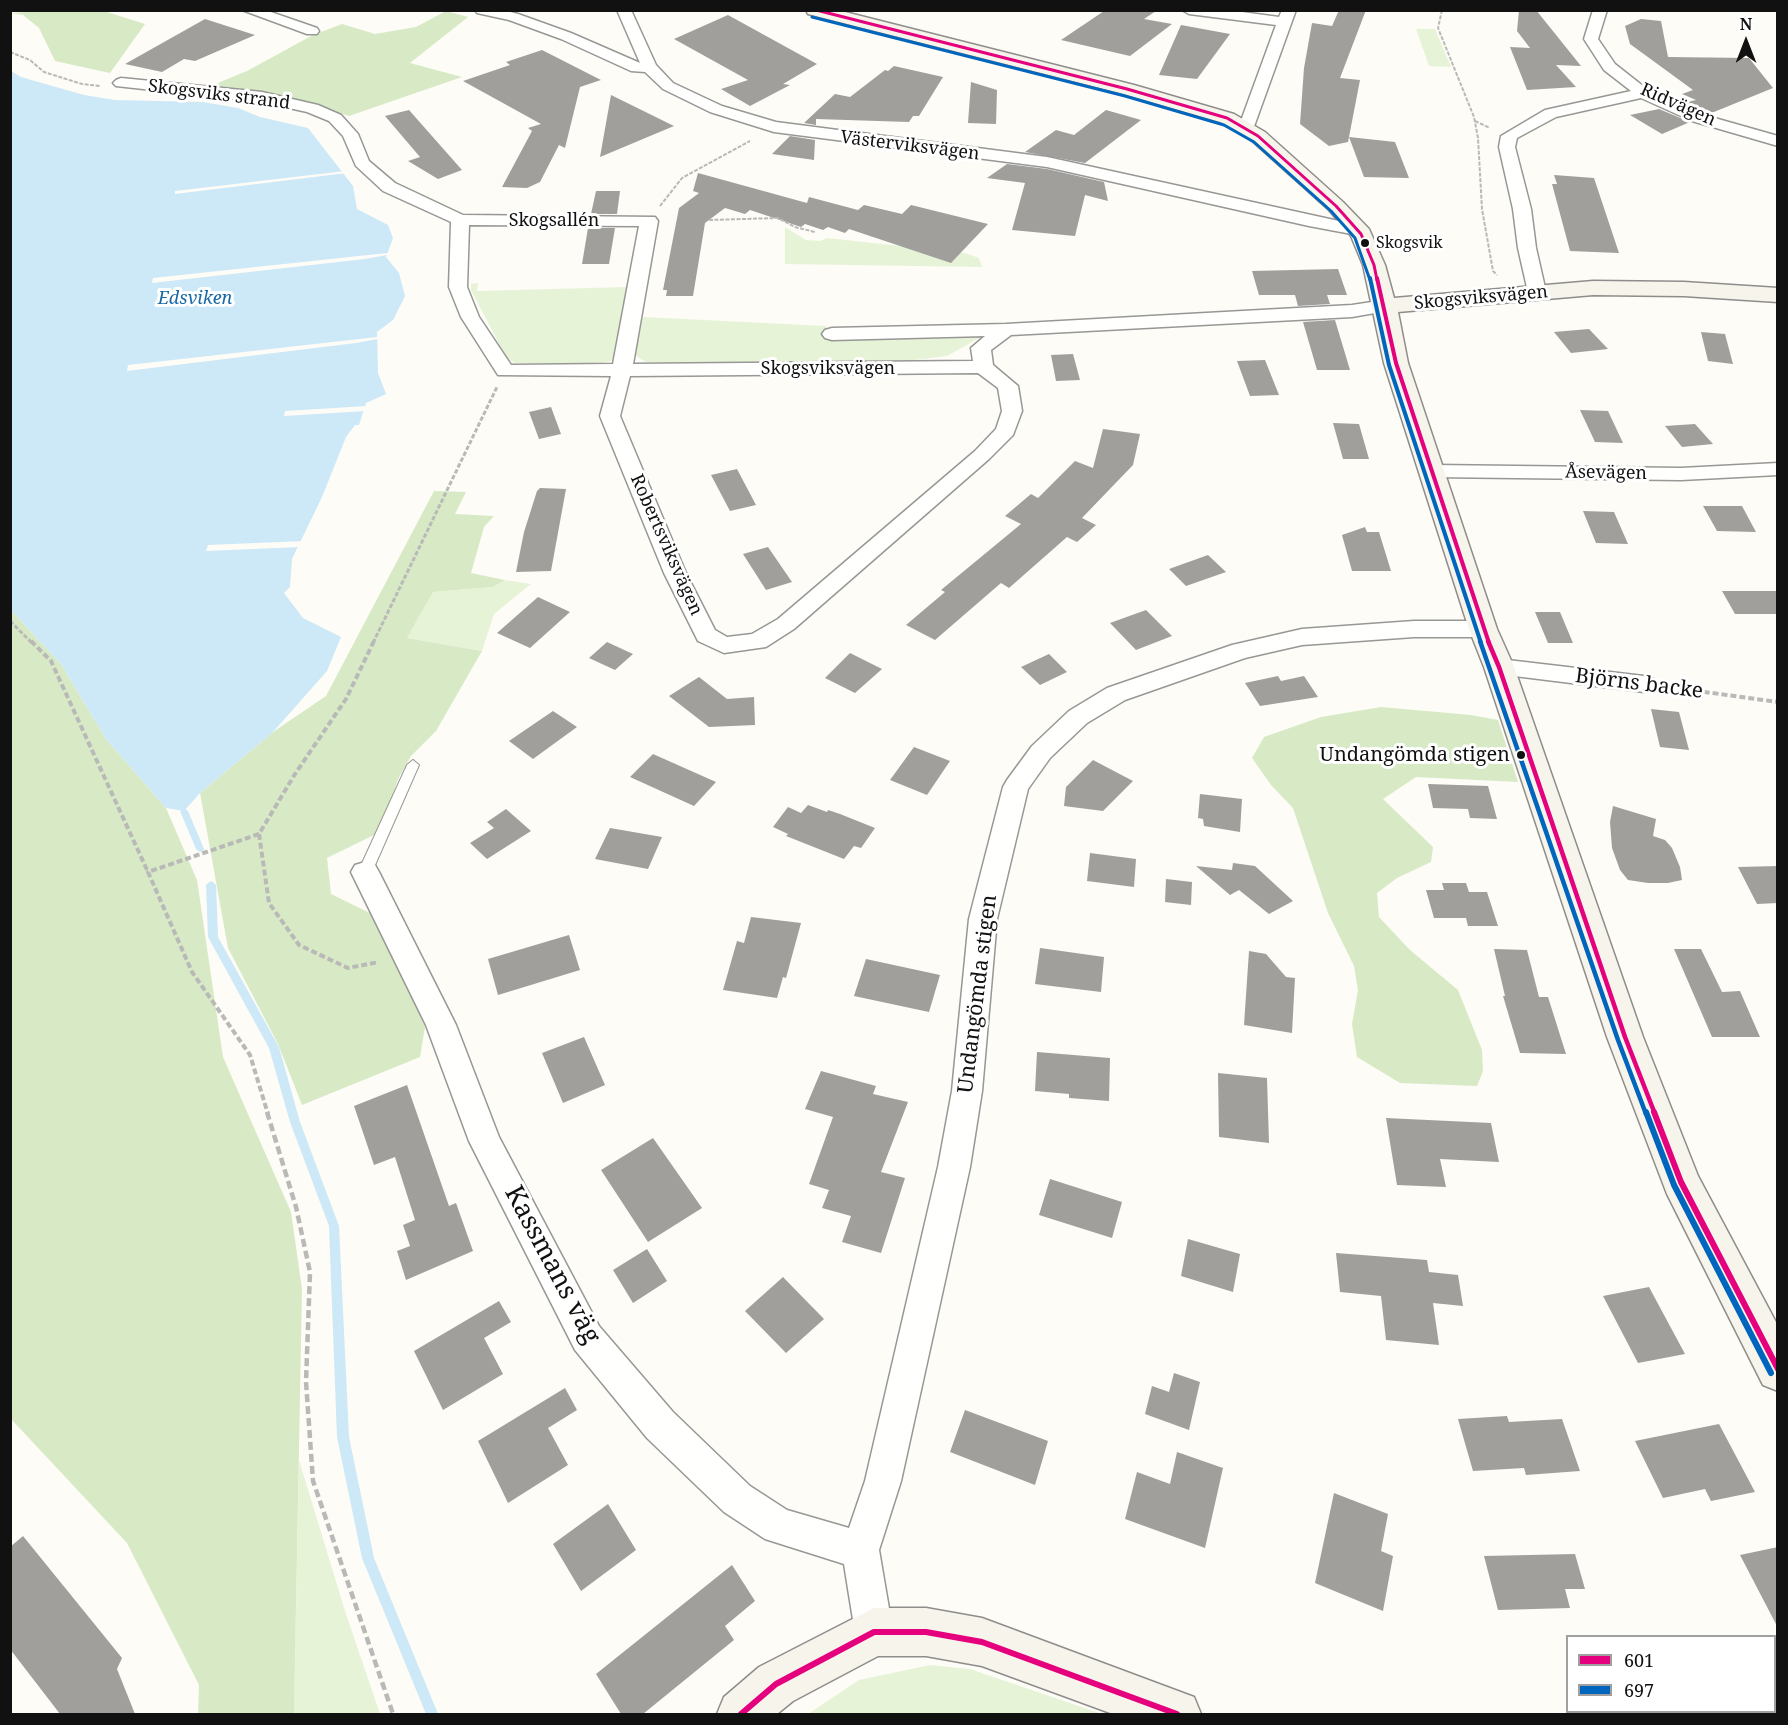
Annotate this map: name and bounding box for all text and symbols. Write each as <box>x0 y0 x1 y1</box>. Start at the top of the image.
north arrow <box>1716 12 1776 72</box>
text: N <box>1740 13 1752 35</box>
street label: Skogsviks strand <box>147 76 291 114</box>
street label: Ridvägen <box>1637 79 1719 131</box>
street label: Västerviksvägen <box>839 127 981 165</box>
street label: Skogsallén <box>509 210 599 232</box>
place label: Skogsvik <box>1376 233 1443 253</box>
marker: Skogsvik <box>1359 237 1371 249</box>
street label: Skogsviksvägen <box>1413 281 1549 315</box>
water label: Edsviken <box>158 288 232 310</box>
street label: Skogsviksvägen <box>761 358 895 380</box>
street label: Åsevägen <box>1565 461 1647 485</box>
street label: Robertsviksvägen <box>625 471 707 619</box>
street label: Björns backe <box>1574 664 1704 704</box>
place label: Undangömda stigen <box>1320 743 1510 767</box>
marker: Undangömda stigen <box>1515 749 1527 761</box>
street label: Undangömda stigen <box>953 893 1003 1095</box>
street label: Kassmans väg <box>497 1181 607 1349</box>
legend <box>1566 1635 1776 1713</box>
text: 601 <box>1624 1648 1654 1672</box>
text: 697 <box>1624 1678 1654 1702</box>

